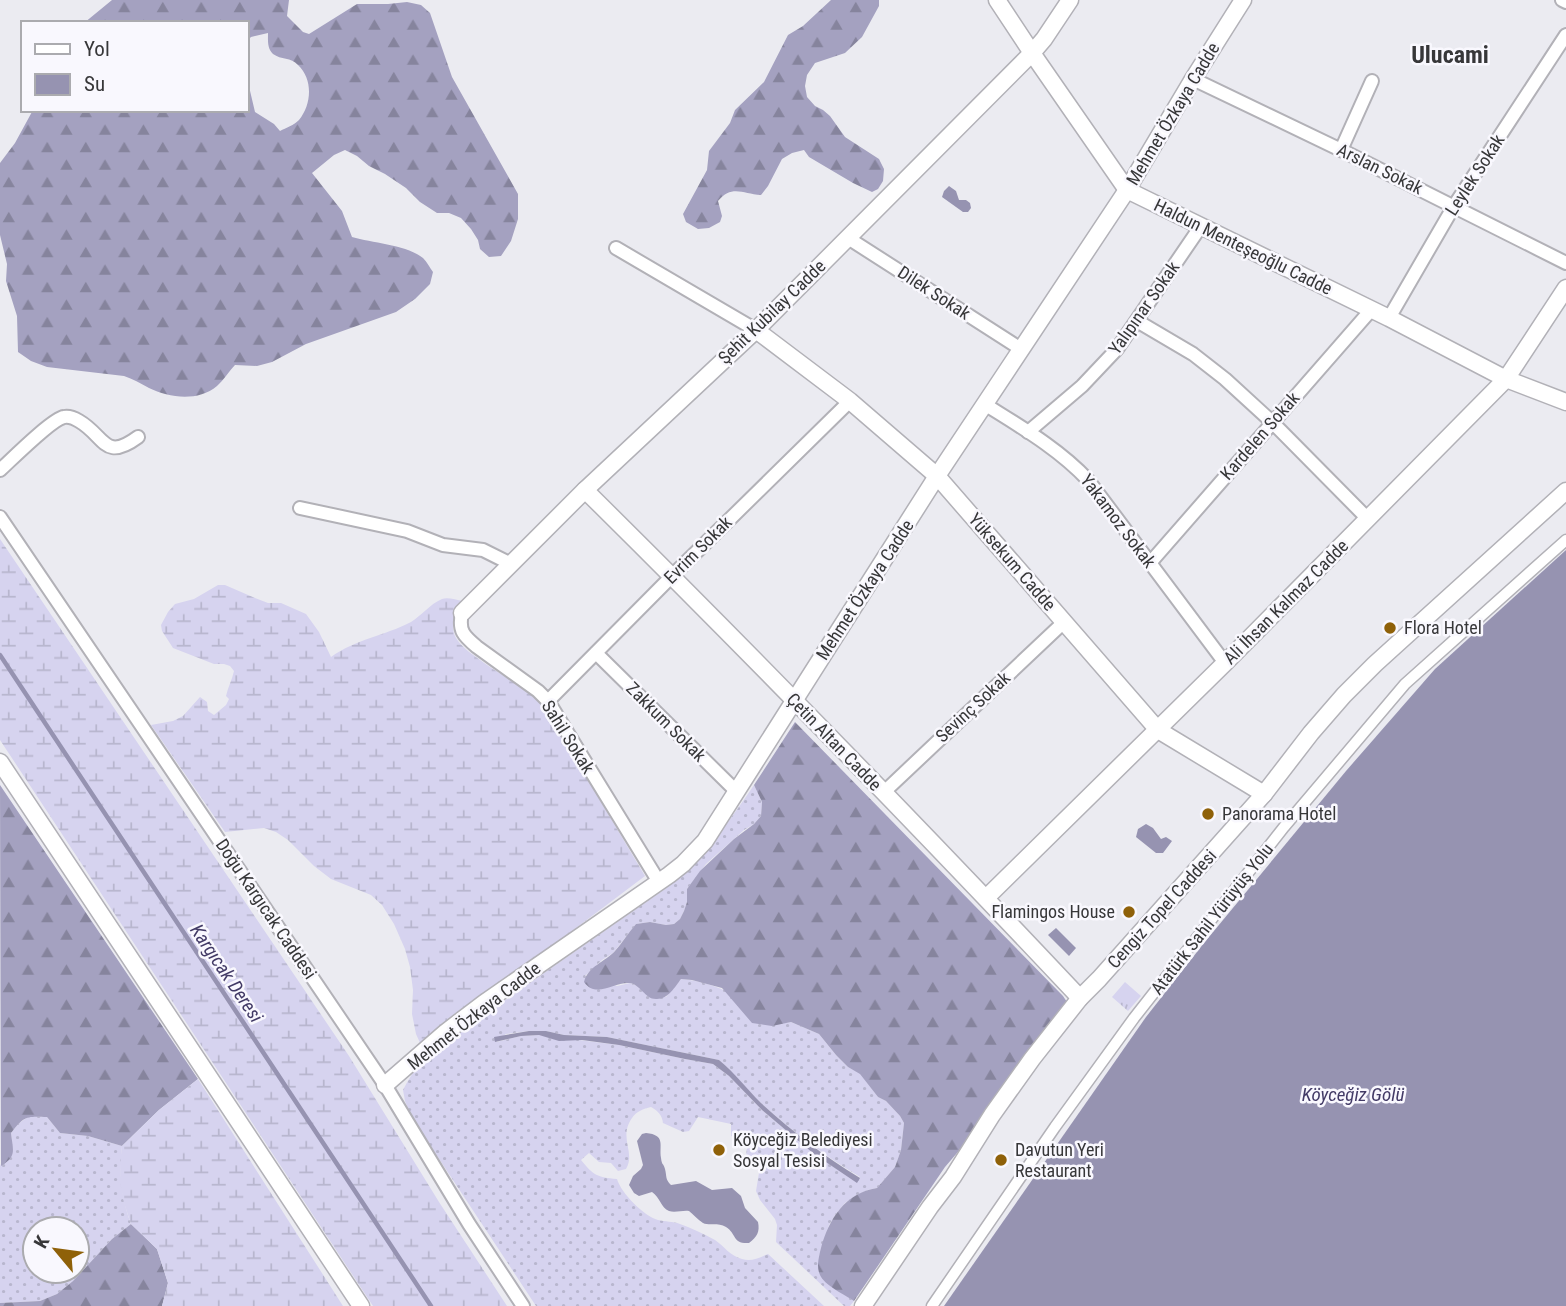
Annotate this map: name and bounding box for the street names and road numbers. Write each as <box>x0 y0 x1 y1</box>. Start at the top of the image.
street label: Mehmet Özkaya Cadde <box>1122 39 1223 189</box>
street label: Leylek Sokak <box>1441 130 1509 219</box>
street label: Arslan Sokak <box>1334 139 1427 198</box>
street label: Haldun Menteşeoğlu Cadde <box>1151 194 1336 299</box>
street label: Şehit Kubilay Cadde <box>714 255 830 368</box>
street label: Yalıpınar Sokak <box>1104 257 1183 358</box>
street label: Dilek Sokak <box>894 261 975 324</box>
street label: Kardelen Sokak <box>1216 387 1304 484</box>
street label: Yakamoz Sokak <box>1076 470 1160 572</box>
street label: Yüksekum Cadde <box>964 509 1060 615</box>
street label: Evrim Sokak <box>659 511 736 588</box>
street label: Mehmet Özkaya Cadde <box>811 516 918 664</box>
street label: Ali İhsan Kalmaz Cadde <box>1219 535 1352 668</box>
street label: Sevinç Sokak <box>931 667 1014 746</box>
street label: Zakkum Sokak <box>622 677 711 766</box>
street label: Çetin Altan Cadde <box>783 689 886 795</box>
street label: Sahil Sokak <box>538 696 599 777</box>
street label: Doğu Kargıcak Caddesi <box>212 835 321 983</box>
street label: Atatürk Sahil Yürüyüş Yolu <box>1146 839 1277 999</box>
street label: Cengiz Topel Caddesi <box>1103 845 1220 972</box>
street label: Mehmet Özkaya Cadde <box>403 957 544 1074</box>

